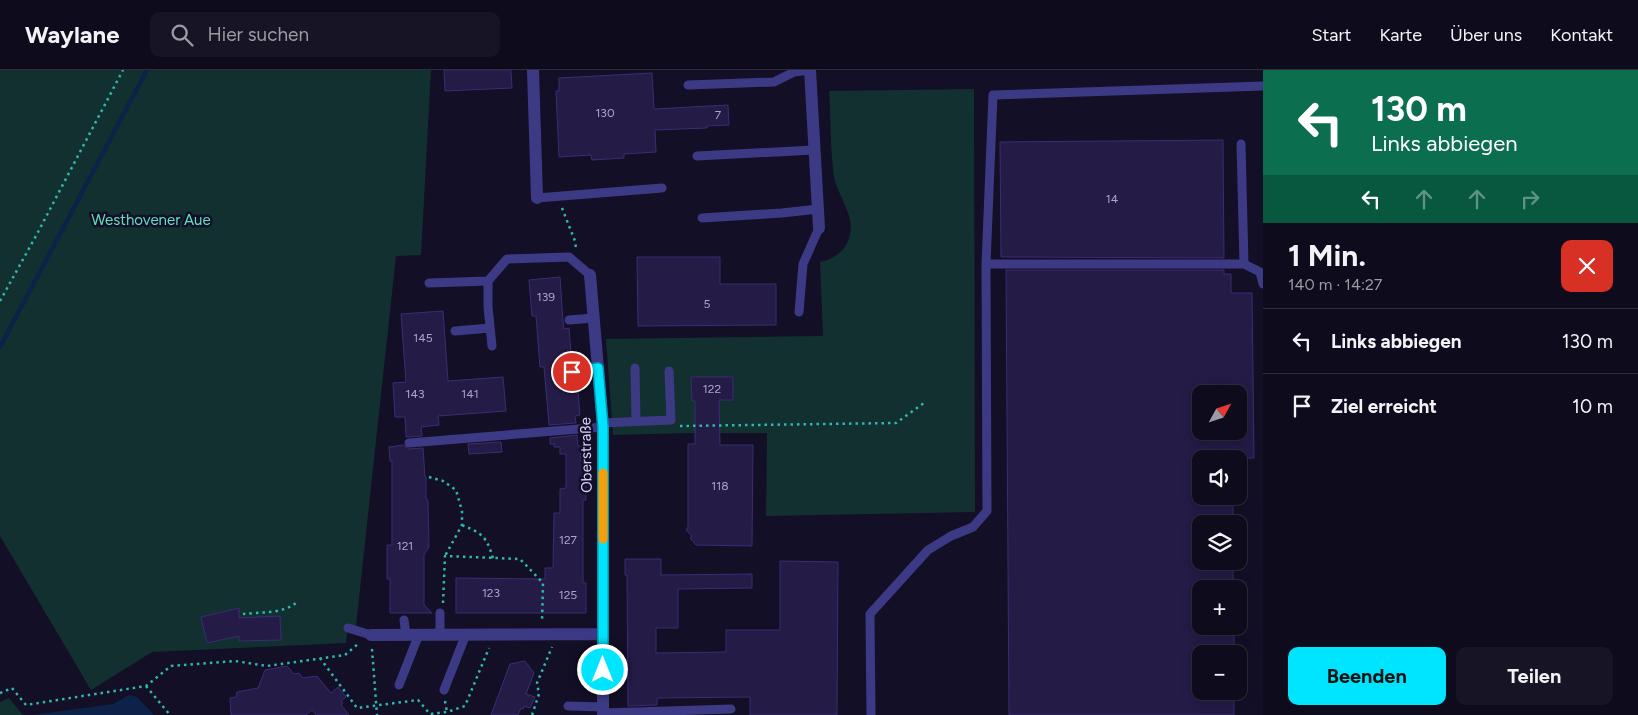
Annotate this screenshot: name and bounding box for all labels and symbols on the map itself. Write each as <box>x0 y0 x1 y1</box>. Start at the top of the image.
house number: 130 <box>595 106 615 120</box>
house number: 7 <box>715 108 722 122</box>
house number: 14 <box>1106 192 1119 206</box>
park label: Westhovener Aue <box>91 211 211 229</box>
house number: 139 <box>537 290 555 304</box>
house number: 5 <box>704 297 711 311</box>
house number: 145 <box>413 331 433 345</box>
pin <box>551 351 593 393</box>
house number: 122 <box>703 382 721 396</box>
north arrow <box>1192 385 1248 440</box>
house number: 143 <box>406 387 424 401</box>
house number: 141 <box>461 387 479 401</box>
street label: Oberstraße <box>576 417 596 493</box>
house number: 118 <box>711 479 729 493</box>
house number: 127 <box>559 533 578 547</box>
house number: 121 <box>397 539 413 553</box>
house number: 123 <box>482 586 500 600</box>
house number: 125 <box>559 588 577 602</box>
position arrow <box>576 643 628 695</box>

